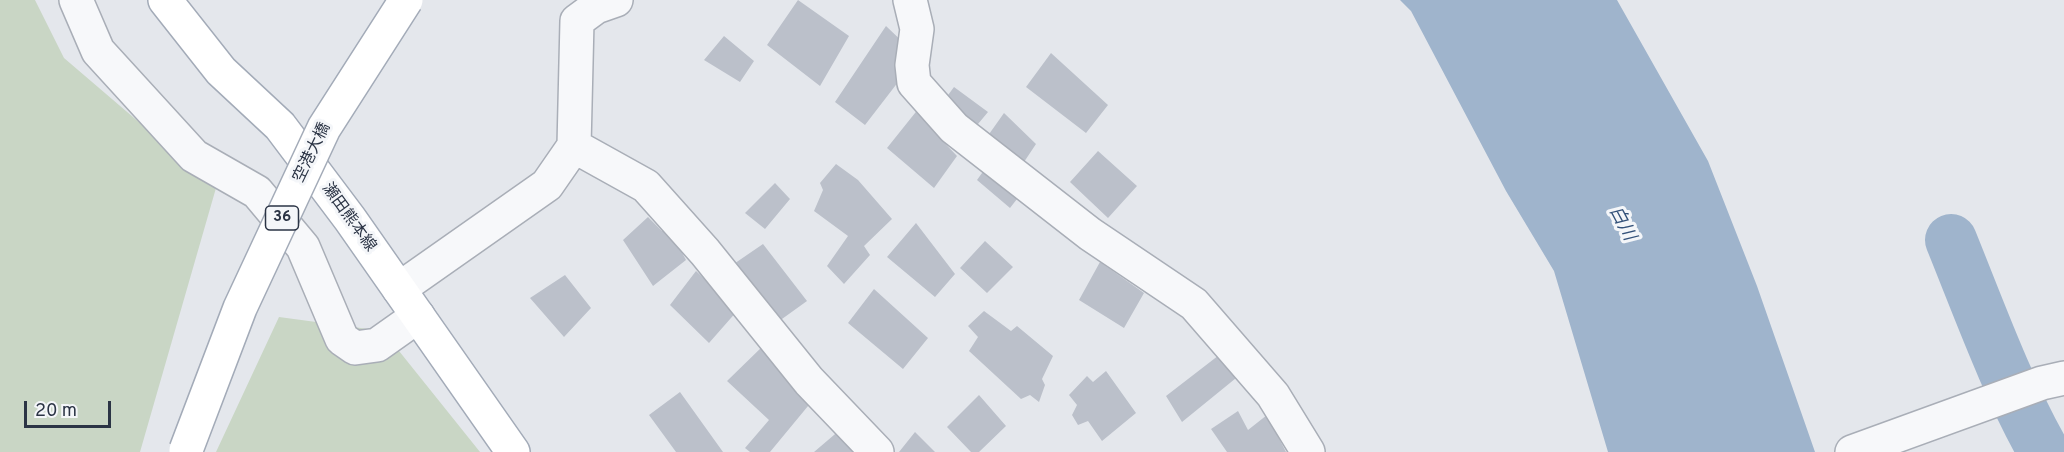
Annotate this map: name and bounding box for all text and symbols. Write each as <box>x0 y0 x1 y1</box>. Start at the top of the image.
street label: 空港大橋 <box>290 120 336 186</box>
street label: 瀬田熊本線 <box>317 180 379 256</box>
water label: 白川 <box>1603 203 1639 245</box>
road number: 36 <box>266 206 298 230</box>
scale bar <box>27 389 114 427</box>
text: 20 m <box>35 400 77 423</box>

